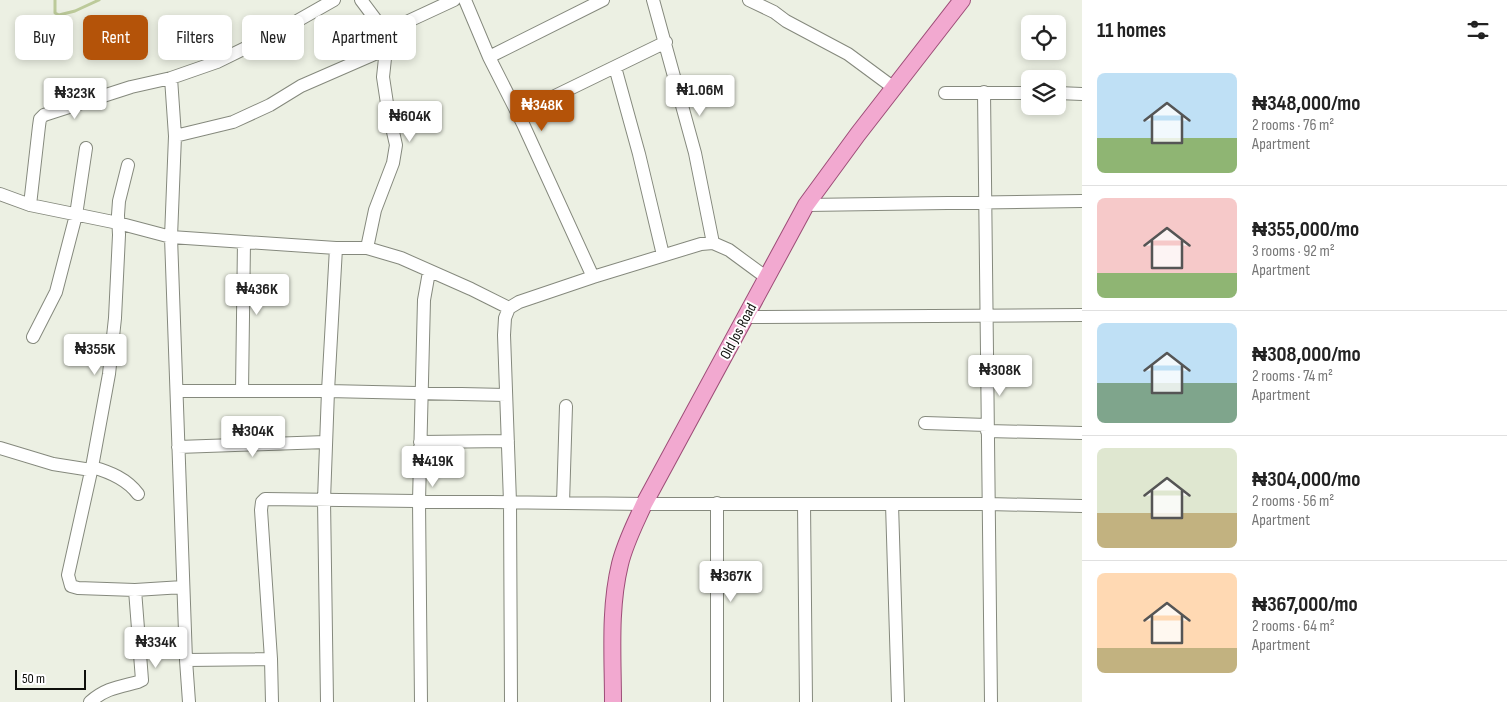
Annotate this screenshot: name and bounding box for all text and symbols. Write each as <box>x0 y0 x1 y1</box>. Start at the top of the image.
chip: Buy <box>15 15 73 60</box>
chip: Rent <box>83 15 148 60</box>
chip: Filters <box>158 15 232 60</box>
chip: New <box>242 15 304 60</box>
chip: Apartment <box>314 15 416 60</box>
map controls <box>1021 15 1066 115</box>
button: locate <box>1021 15 1066 60</box>
icon: filters <box>1464 16 1492 44</box>
text: 11 homes <box>1097 18 1166 43</box>
button: layers <box>1021 70 1066 115</box>
pin: ₦1.06M <box>659 74 741 117</box>
pin: ₦323K <box>40 78 110 120</box>
text: ₦1.06M <box>677 81 723 100</box>
text: ₦323K <box>55 84 95 103</box>
pin: ₦348K <box>507 90 577 132</box>
text: ₦348,000/mo <box>1252 91 1360 116</box>
icon: home <box>1137 93 1197 153</box>
text: ₦348K <box>521 96 563 115</box>
pin: ₦604K <box>375 100 445 143</box>
text: ₦604K <box>389 107 431 126</box>
text: 2 rooms · 76 m² <box>1252 116 1334 135</box>
text: Apartment <box>1252 135 1310 154</box>
text: ₦355,000/mo <box>1252 217 1359 242</box>
icon: home <box>1137 218 1197 278</box>
text: 3 rooms · 92 m² <box>1252 242 1335 261</box>
text: Apartment <box>1252 261 1310 280</box>
pin: ₦436K <box>222 274 292 316</box>
text: ₦436K <box>236 280 278 299</box>
street label: Old Jos Road <box>716 300 761 363</box>
pin: ₦355K <box>60 334 130 376</box>
text: ₦355K <box>75 340 115 359</box>
text: ₦308,000/mo <box>1252 342 1361 367</box>
icon: home <box>1137 343 1197 403</box>
pin: ₦308K <box>965 354 1035 397</box>
text: ₦308K <box>979 361 1021 380</box>
text: 2 rooms · 74 m² <box>1252 367 1333 386</box>
text: Apartment <box>1252 386 1310 405</box>
pin: ₦304K <box>218 416 288 458</box>
text: ₦304K <box>232 422 274 441</box>
pin: ₦419K <box>398 446 468 488</box>
text: ₦419K <box>413 452 453 471</box>
text: ₦304,000/mo <box>1252 467 1360 492</box>
icon: home <box>1137 468 1197 528</box>
text: 2 rooms · 56 m² <box>1252 492 1334 511</box>
text: Apartment <box>1252 511 1310 530</box>
pin: ₦367K <box>696 560 766 603</box>
text: ₦367K <box>710 567 752 586</box>
text: ₦367,000/mo <box>1252 592 1358 617</box>
icon: home <box>1137 593 1197 653</box>
text: 2 rooms · 64 m² <box>1252 617 1335 636</box>
pin: ₦334K <box>121 626 191 669</box>
text: ₦334K <box>135 633 177 652</box>
text: Apartment <box>1252 636 1310 655</box>
scale bar <box>15 667 86 690</box>
text: 50 m <box>22 670 45 687</box>

